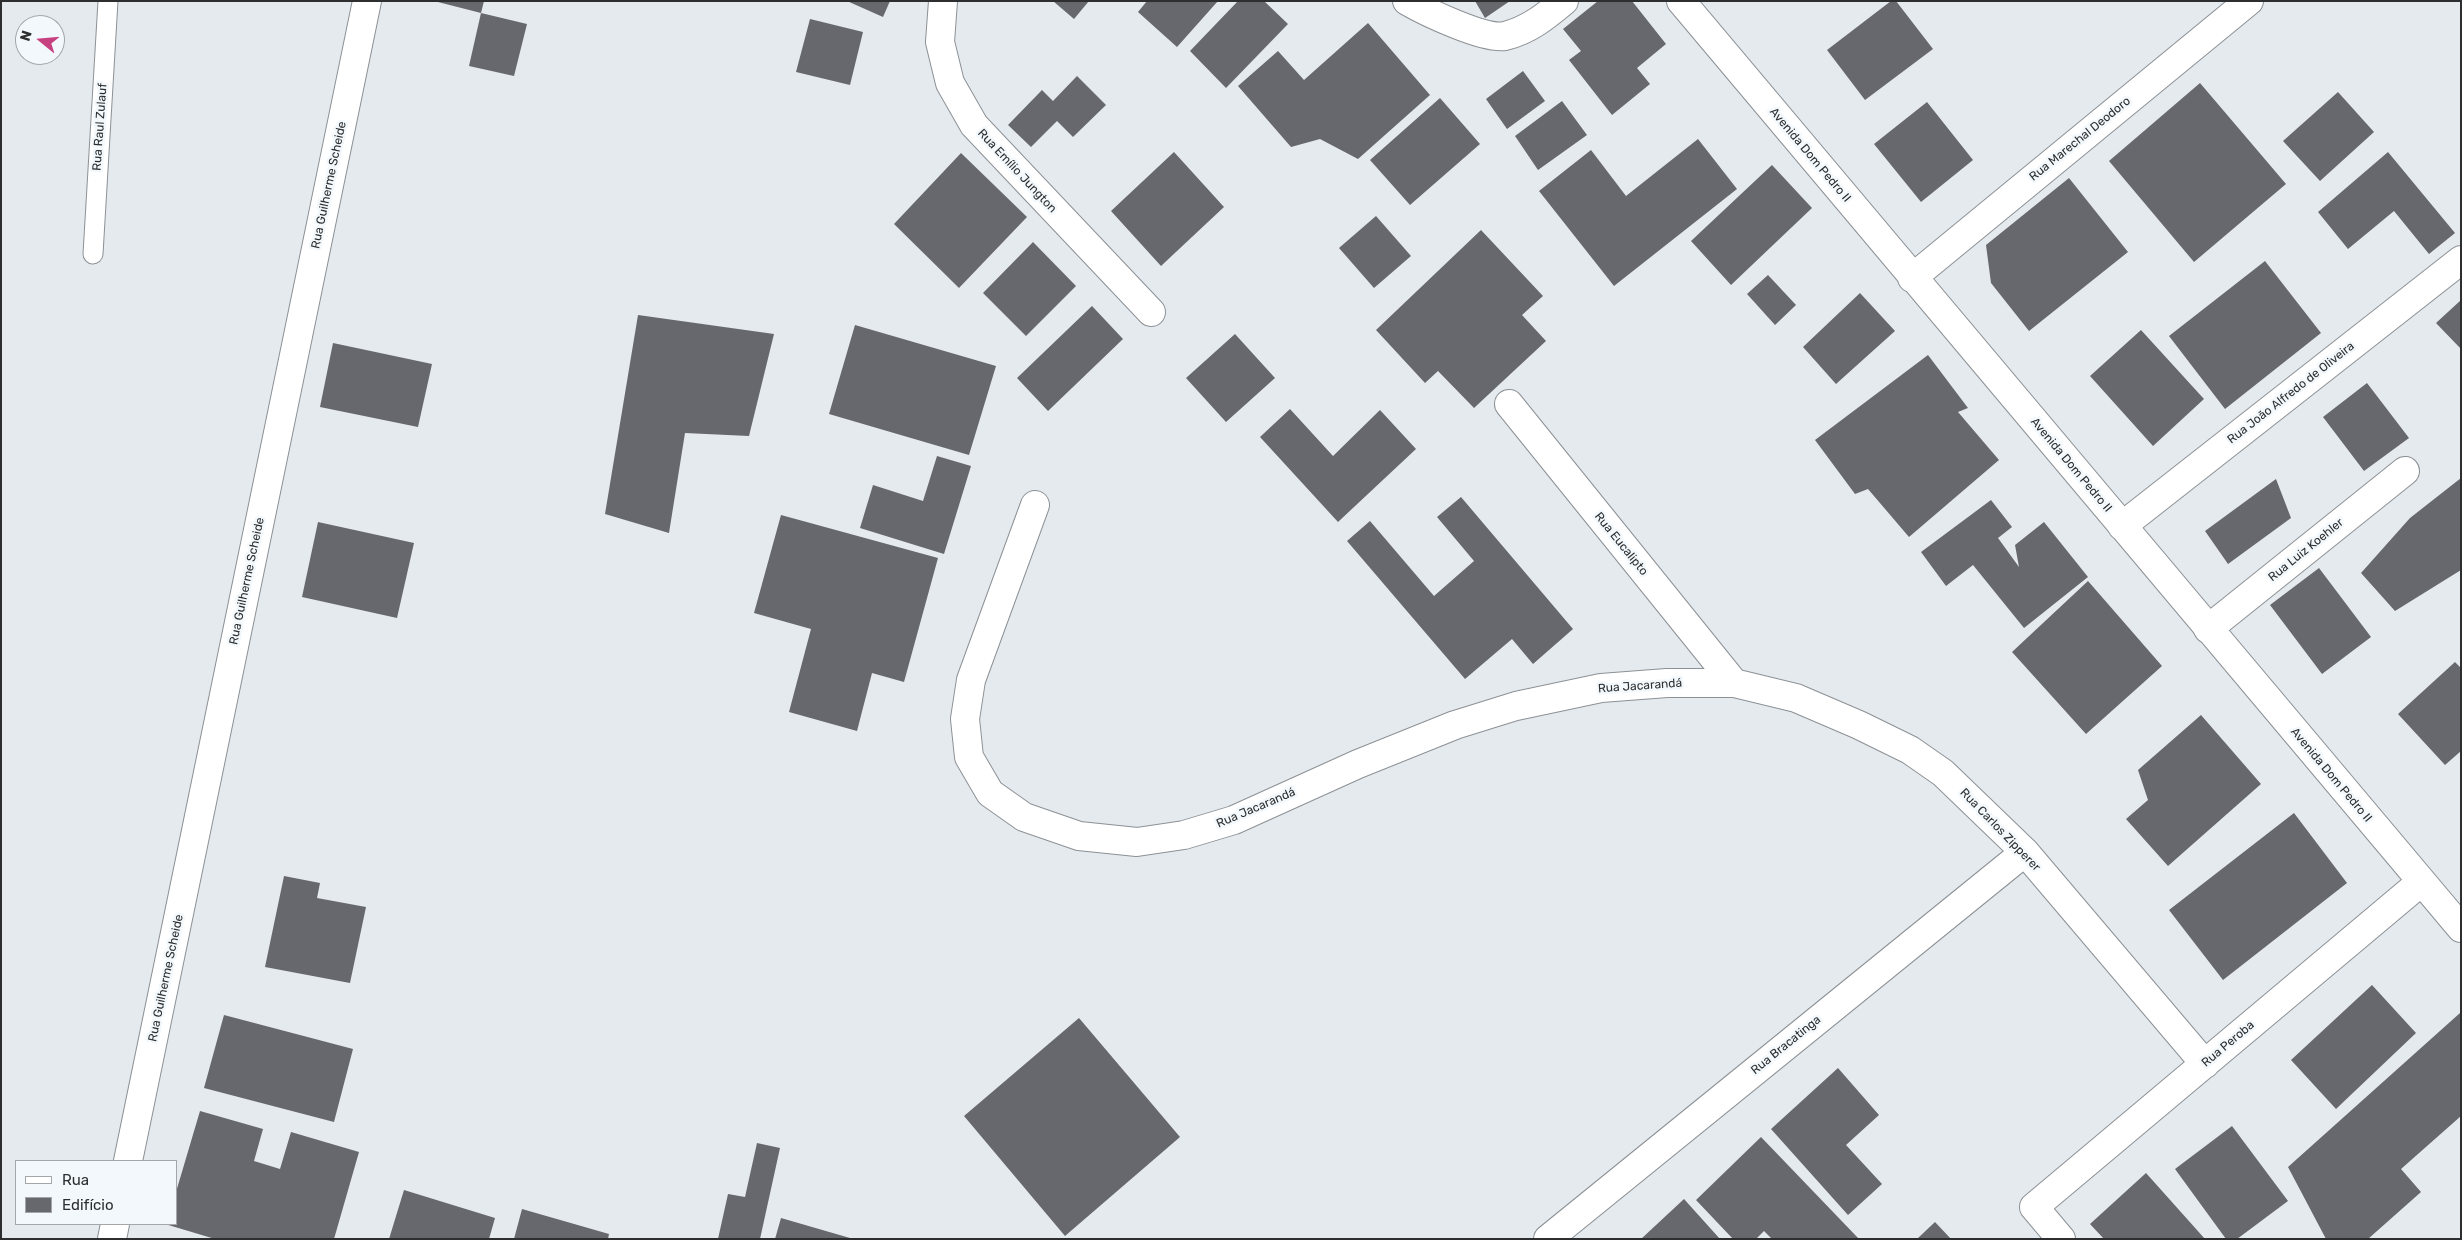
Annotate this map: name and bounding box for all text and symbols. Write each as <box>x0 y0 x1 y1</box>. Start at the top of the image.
north arrow <box>15 15 65 65</box>
text: N <box>17 28 36 43</box>
street label: Rua Raul Zulauf <box>90 83 110 171</box>
street label: Rua Marechal Deodoro <box>2027 94 2133 184</box>
street label: Avenida Dom Pedro II <box>1766 105 1854 205</box>
street label: Rua Guilherme Scheide <box>308 120 350 250</box>
street label: Rua Emílio Jungton <box>974 126 1060 216</box>
street label: Rua João Alfredo de Oliveira <box>2225 339 2357 447</box>
street label: Avenida Dom Pedro II <box>2027 415 2115 515</box>
street label: Rua Eucalipto <box>1591 510 1651 578</box>
street label: Rua Luiz Koehler <box>2266 515 2346 585</box>
street label: Rua Guilherme Scheide <box>226 516 268 646</box>
street label: Rua Jacarandá <box>1597 676 1683 696</box>
street label: Avenida Dom Pedro II <box>2287 725 2375 825</box>
street label: Rua Jacarandá <box>1214 785 1298 831</box>
street label: Rua Carlos Zipperer <box>1957 786 2043 874</box>
street label: Rua Guilherme Scheide <box>145 913 187 1043</box>
street label: Rua Bracatinga <box>1748 1012 1824 1078</box>
street label: Rua Peroba <box>2199 1018 2257 1070</box>
legend <box>15 1160 178 1225</box>
text: Rua <box>62 1171 89 1189</box>
text: Edifício <box>62 1196 114 1214</box>

